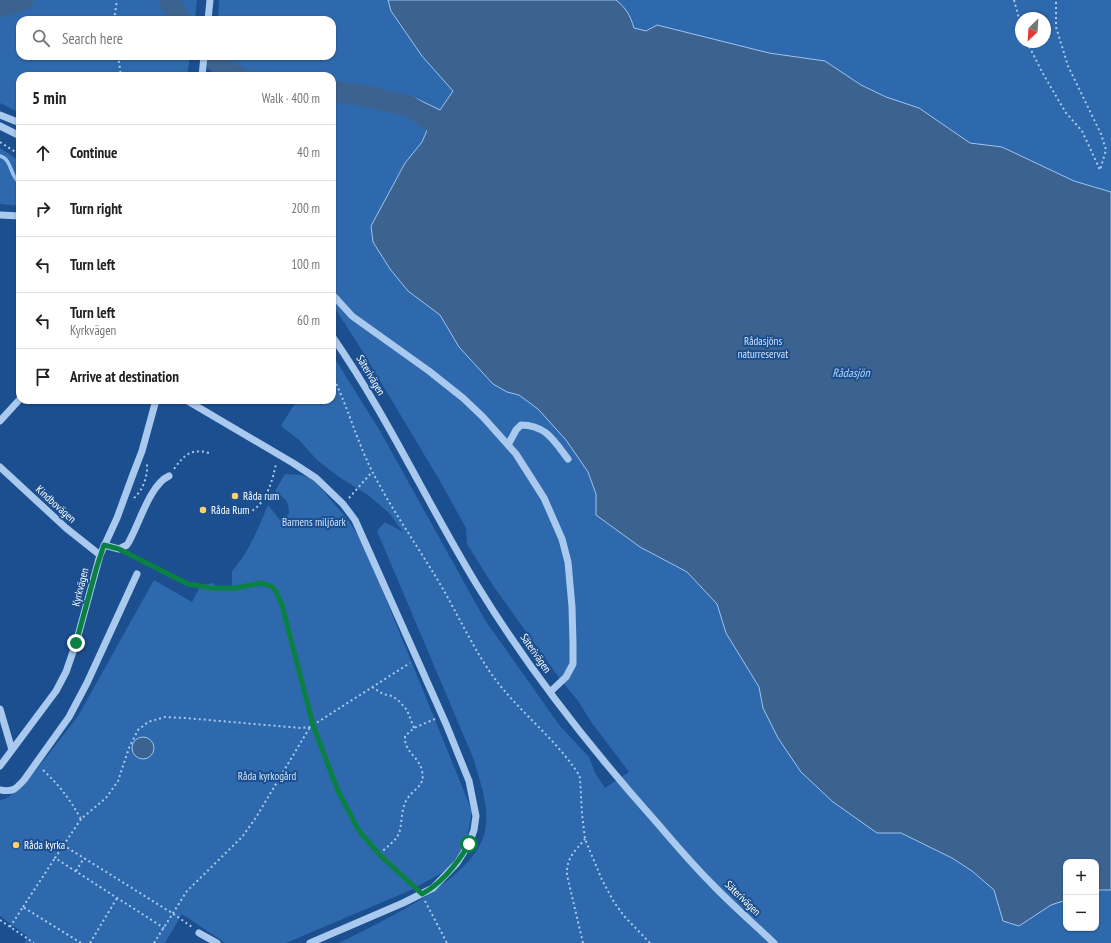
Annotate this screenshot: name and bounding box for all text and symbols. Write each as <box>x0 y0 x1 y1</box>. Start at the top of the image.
north arrow <box>1015 12 1051 48</box>
search box <box>16 16 336 60</box>
icon: search <box>30 27 52 49</box>
text: Search here <box>62 29 123 48</box>
text: 5 min <box>32 87 66 109</box>
text: Walk · 400 m <box>262 90 320 107</box>
icon: ahead <box>32 142 54 164</box>
text: Continue <box>70 143 117 162</box>
text: 40 m <box>297 144 320 161</box>
icon: right <box>32 198 54 220</box>
text: Turn right <box>70 199 122 218</box>
text: 200 m <box>291 200 320 217</box>
icon: left <box>32 254 54 276</box>
text: Turn left <box>70 255 115 274</box>
text: 100 m <box>291 256 320 273</box>
text: Turn left <box>70 303 115 322</box>
icon: left <box>32 310 54 332</box>
text: 60 m <box>297 312 320 329</box>
text: Kyrkvägen <box>70 322 116 339</box>
park label: Rådasjöns naturreservat <box>738 334 788 361</box>
street label: Säterivägen <box>353 352 389 398</box>
water label: Rådasjön <box>832 365 871 380</box>
icon: arrive <box>32 366 54 388</box>
text: Arrive at destination <box>70 367 179 386</box>
street label: Kindbovägen <box>33 482 79 526</box>
place label: Råda rum <box>243 489 279 503</box>
marker: Råda rum <box>230 491 240 501</box>
place label: Råda Rum <box>211 503 249 517</box>
marker: Råda Rum <box>198 505 208 515</box>
park label: Barnens miljöark <box>282 515 347 529</box>
street label: Kyrkvägen <box>68 566 92 608</box>
street label: Säterivägen <box>517 631 555 675</box>
route end <box>67 634 85 652</box>
park label: Råda kyrkogård <box>238 769 296 783</box>
route start <box>460 835 478 853</box>
place label: Råda kyrka <box>24 838 65 852</box>
marker: Råda kyrka <box>11 840 21 850</box>
map controls <box>1063 859 1099 931</box>
button: + <box>1063 859 1099 895</box>
street label: Säterivägen <box>722 877 764 919</box>
button: − <box>1063 895 1099 931</box>

